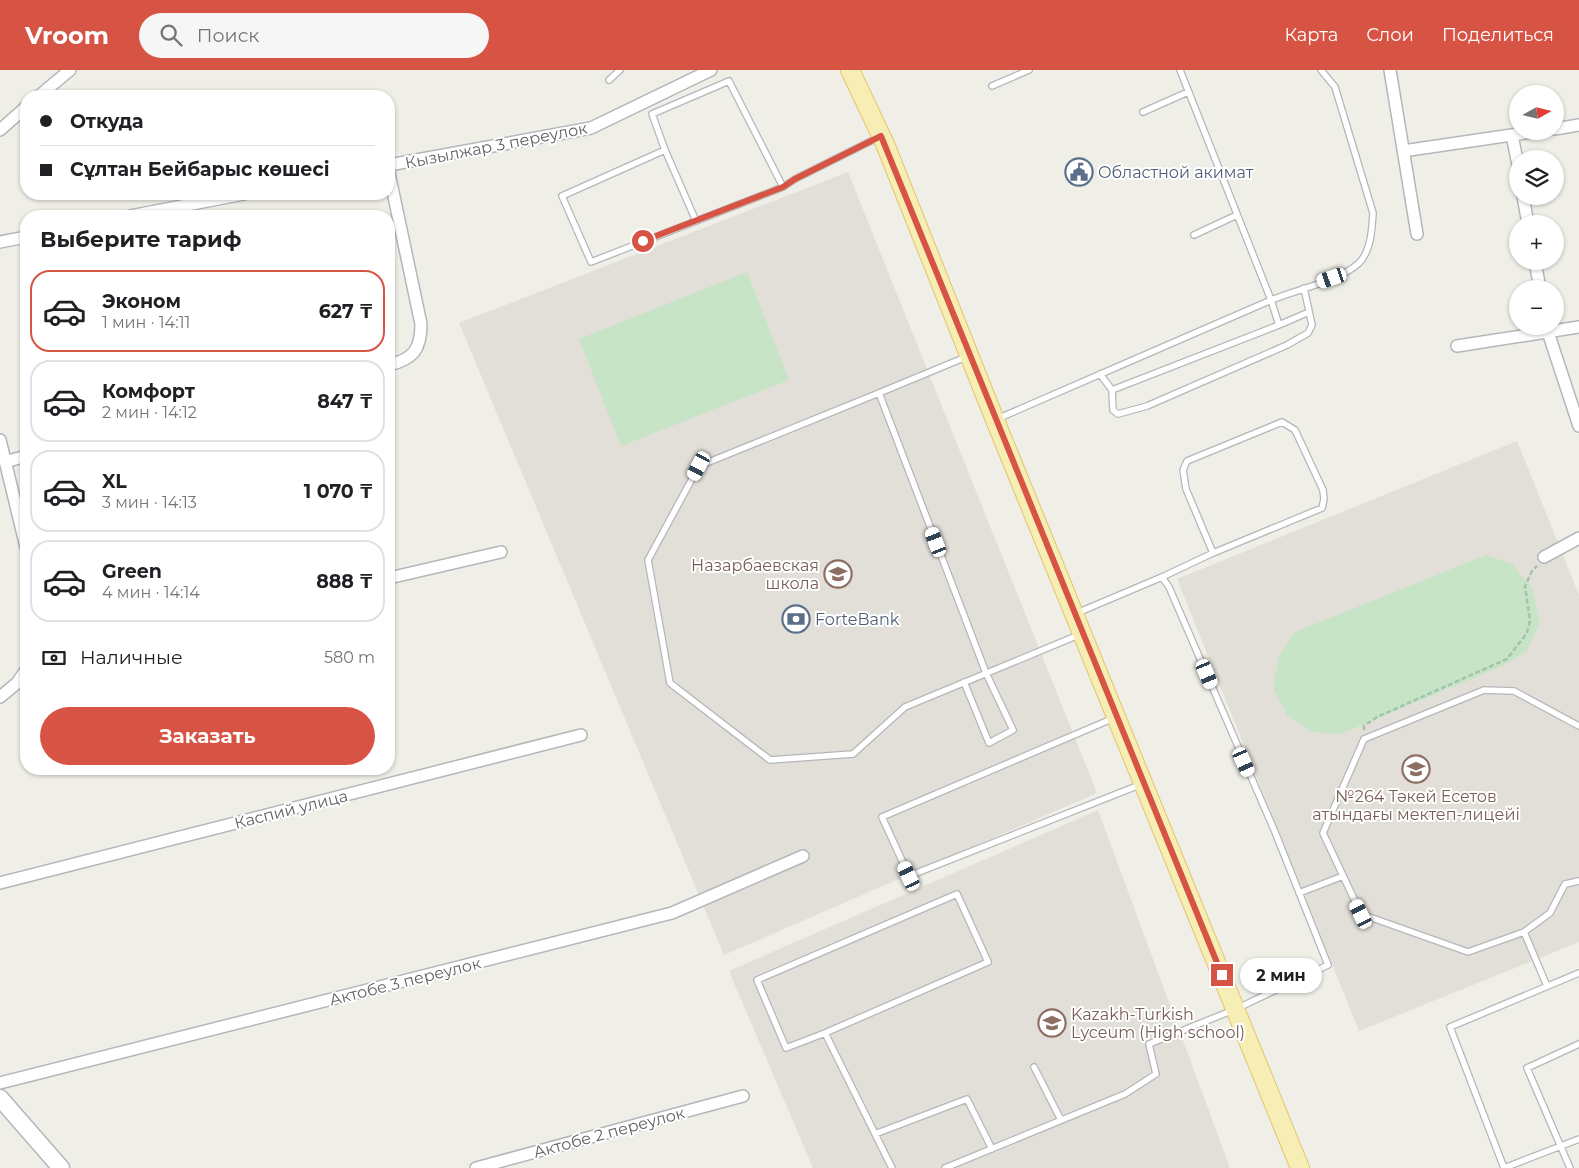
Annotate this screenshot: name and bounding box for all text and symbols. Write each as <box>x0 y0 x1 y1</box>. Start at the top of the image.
search box <box>139 13 489 58</box>
text: Vroom <box>25 21 109 50</box>
icon: search <box>157 21 185 49</box>
text: Поиск <box>197 24 259 47</box>
text: Карта <box>1284 24 1338 46</box>
text: Слои <box>1366 24 1414 46</box>
text: Поделиться <box>1442 24 1554 46</box>
north arrow <box>1509 85 1564 140</box>
map controls <box>1509 85 1564 335</box>
text: Откуда <box>70 110 144 133</box>
street label: Кызылжар 3 переулок <box>403 118 589 172</box>
button: layers <box>1509 150 1564 205</box>
public building icon: Областной акимат <box>1064 157 1094 187</box>
text: Сұлтан Бейбарыс көшесі <box>70 158 330 181</box>
place label: Областной акимат <box>1098 163 1254 182</box>
button: + <box>1509 215 1564 270</box>
text: Выберите тариф <box>40 226 241 253</box>
route start <box>632 230 654 252</box>
car <box>1315 266 1348 290</box>
button: − <box>1509 280 1564 335</box>
icon: car <box>42 289 87 334</box>
text: Эконом <box>102 290 181 313</box>
text: 627 ₸ <box>319 300 373 323</box>
text: 1 мин · 14:11 <box>102 313 190 332</box>
icon: car <box>42 379 87 424</box>
text: Комфорт <box>102 380 195 403</box>
text: 847 ₸ <box>317 390 373 413</box>
text: 2 мин · 14:12 <box>102 403 197 422</box>
car <box>685 449 712 483</box>
icon: car <box>42 469 87 514</box>
text: XL <box>102 470 127 493</box>
text: 1 070 ₸ <box>304 480 373 503</box>
text: 3 мин · 14:13 <box>102 493 197 512</box>
car <box>923 525 948 559</box>
place label: Назарбаевская школа <box>691 556 819 593</box>
icon: car <box>42 559 87 604</box>
school or university icon: Назарбаевская школа <box>823 559 853 589</box>
text: Green <box>102 560 162 583</box>
text: 888 ₸ <box>316 570 373 593</box>
text: 4 мин · 14:14 <box>102 583 200 602</box>
bank icon: ForteBank <box>781 604 811 634</box>
place label: ForteBank <box>815 610 900 629</box>
icon: cash <box>40 644 68 672</box>
text: Наличные <box>80 646 183 669</box>
text: 580 m <box>324 648 375 667</box>
car <box>1194 657 1219 691</box>
button: Заказать <box>40 707 375 765</box>
car <box>1231 745 1256 779</box>
school or university icon: №264 Тәкей Есетов атындағы мектеп-лицейі <box>1401 754 1431 784</box>
street label: Каспий улица <box>232 786 350 833</box>
place label: №264 Тәкей Есетов атындағы мектеп-лицейі <box>1312 787 1520 824</box>
car <box>895 859 922 893</box>
car <box>1347 897 1374 931</box>
street label: Актобе 3 переулок <box>327 953 484 1010</box>
callout: 2 мин <box>1240 958 1322 992</box>
route end <box>1211 964 1233 986</box>
text: 2 мин <box>1256 966 1306 985</box>
place label: Kazakh-Turkish Lyceum (High school) <box>1071 1005 1245 1042</box>
school or university icon: Kazakh-Turkish Lyceum (High school) <box>1037 1008 1067 1038</box>
street label: Актобе 2 переулок <box>531 1103 688 1162</box>

